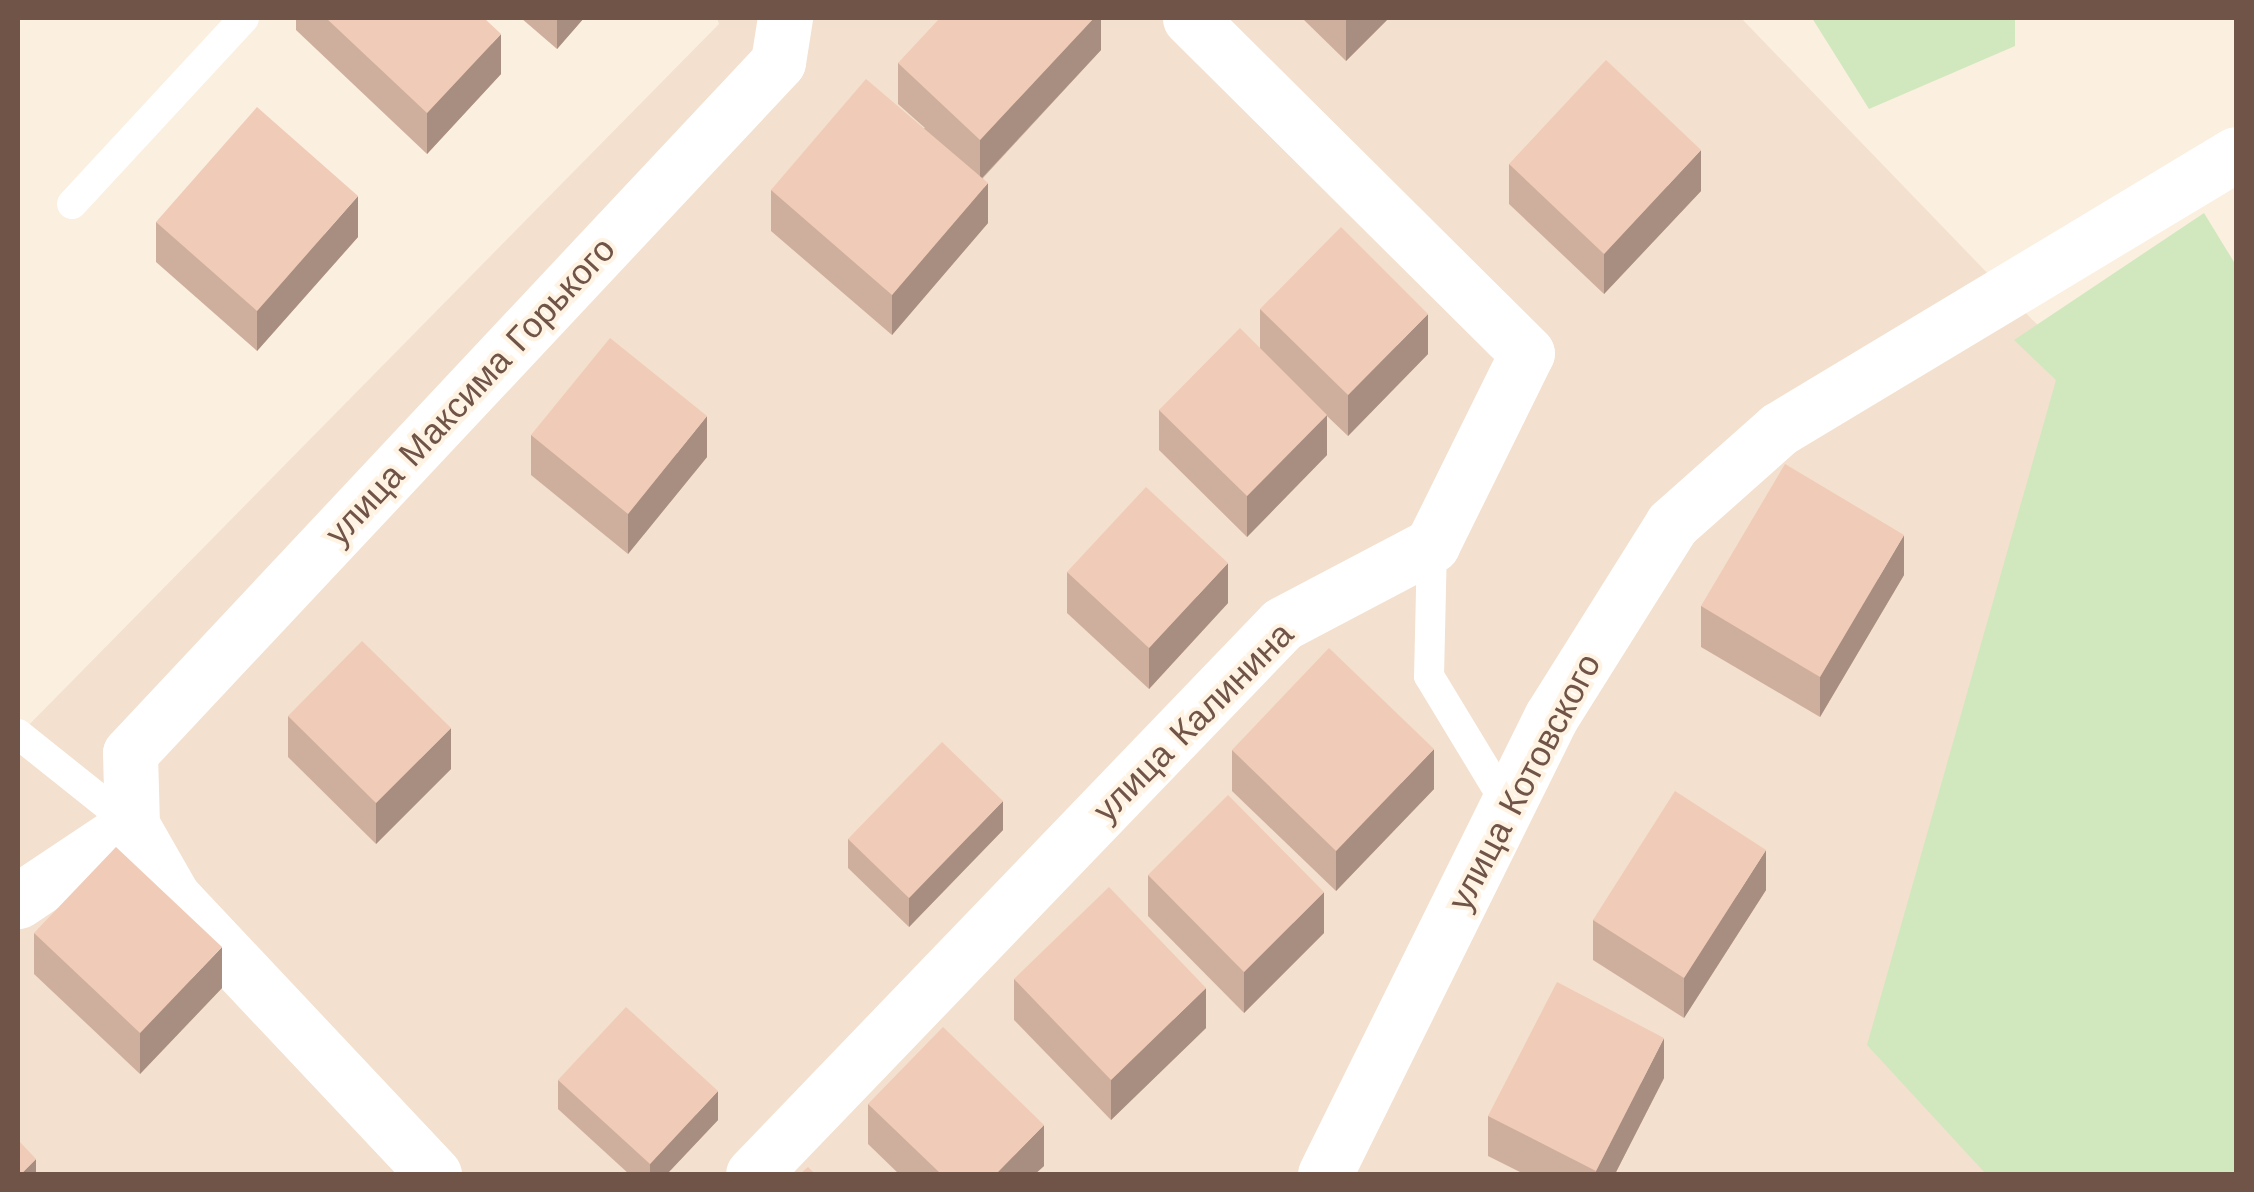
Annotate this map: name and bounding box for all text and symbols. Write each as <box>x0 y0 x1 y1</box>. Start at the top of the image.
street label: улица Максима Горького <box>316 228 624 554</box>
street label: улица Калинина <box>1084 613 1302 831</box>
street label: улица Котовского <box>1439 646 1609 918</box>

